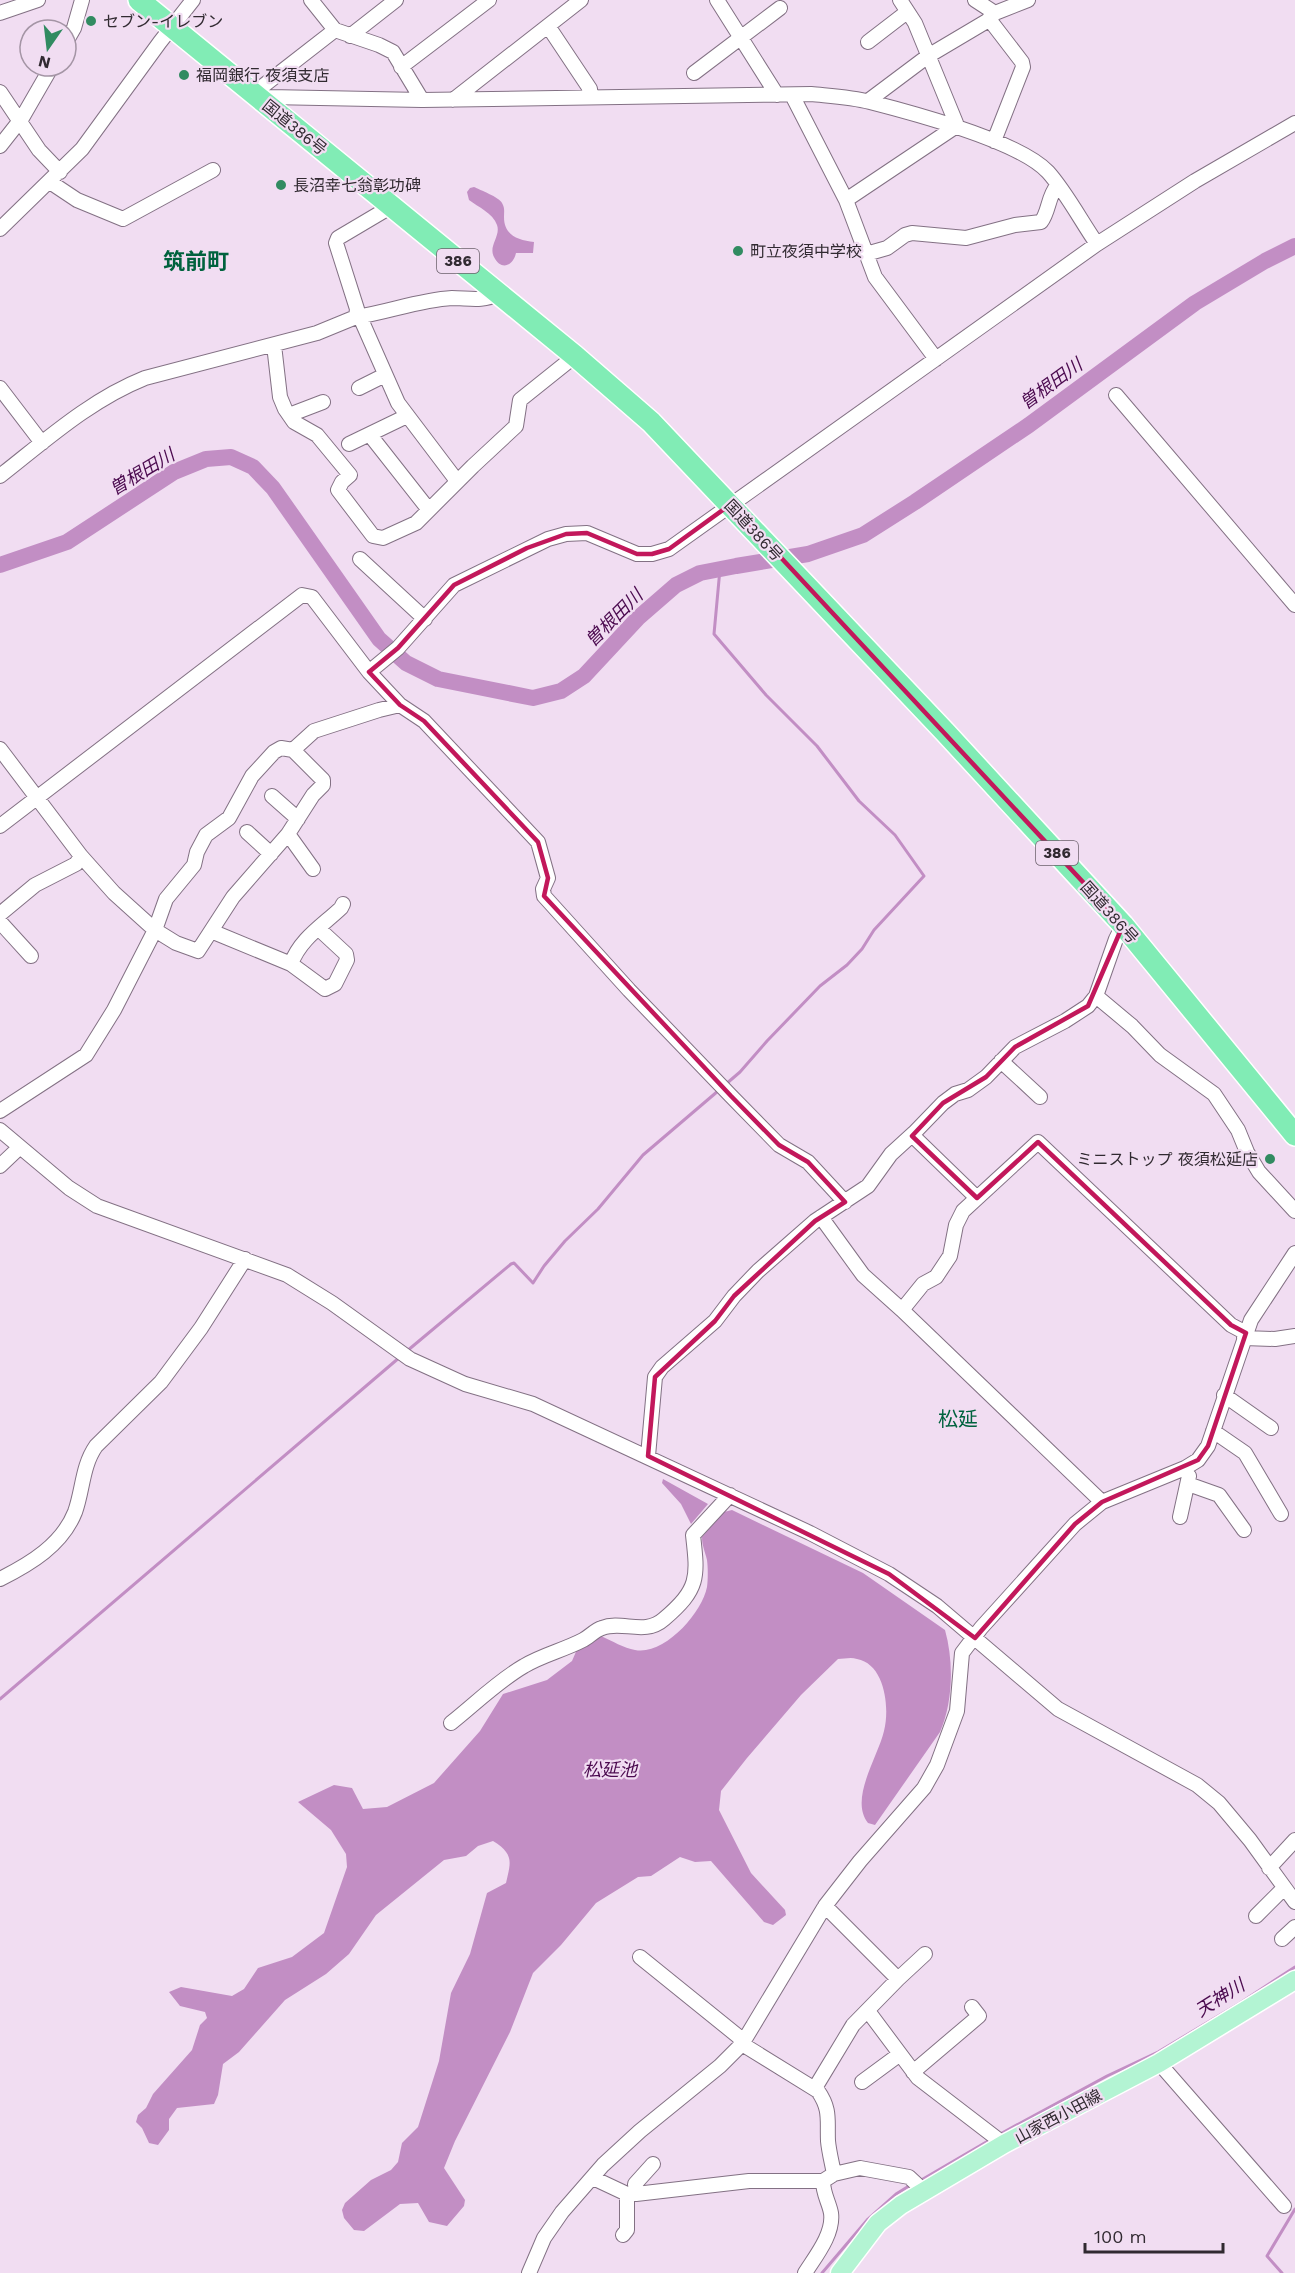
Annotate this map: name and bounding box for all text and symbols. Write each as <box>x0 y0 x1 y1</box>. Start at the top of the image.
place label: セブン-イレブン <box>103 12 223 31</box>
marker: セブン-イレブン <box>84 14 98 28</box>
north arrow <box>18 18 78 78</box>
text: N <box>36 51 53 73</box>
place label: 福岡銀行 夜須支店 <box>196 66 329 85</box>
marker: 福岡銀行 夜須支店 <box>177 68 191 82</box>
street label: 国道386号 <box>259 96 331 159</box>
place label: 長沼幸七翁彰功碑 <box>293 176 421 195</box>
marker: 長沼幸七翁彰功碑 <box>274 178 288 192</box>
place label: 町立夜須中学校 <box>750 242 862 261</box>
marker: 町立夜須中学校 <box>731 244 745 258</box>
district label: 筑前町 <box>163 249 229 274</box>
road number: 386 <box>437 249 479 273</box>
water label: 曽根田川 <box>1015 353 1088 413</box>
water label: 曽根田川 <box>105 443 180 499</box>
street label: 国道386号 <box>720 496 787 565</box>
water label: 曽根田川 <box>581 583 648 651</box>
road number: 386 <box>1036 841 1078 865</box>
street label: 国道386号 <box>1077 877 1142 947</box>
place label: ミニストップ 夜須松延店 <box>1077 1150 1258 1169</box>
marker: ミニストップ 夜須松延店 <box>1263 1152 1277 1166</box>
district label: 松延 <box>938 1407 978 1431</box>
water label: 松延池 <box>583 1759 639 1780</box>
water label: 天神川 <box>1191 1973 1250 2021</box>
street label: 山家西小田線 <box>1011 2086 1105 2147</box>
scale bar <box>1085 2216 1223 2254</box>
text: 100 m <box>1094 2226 1147 2247</box>

